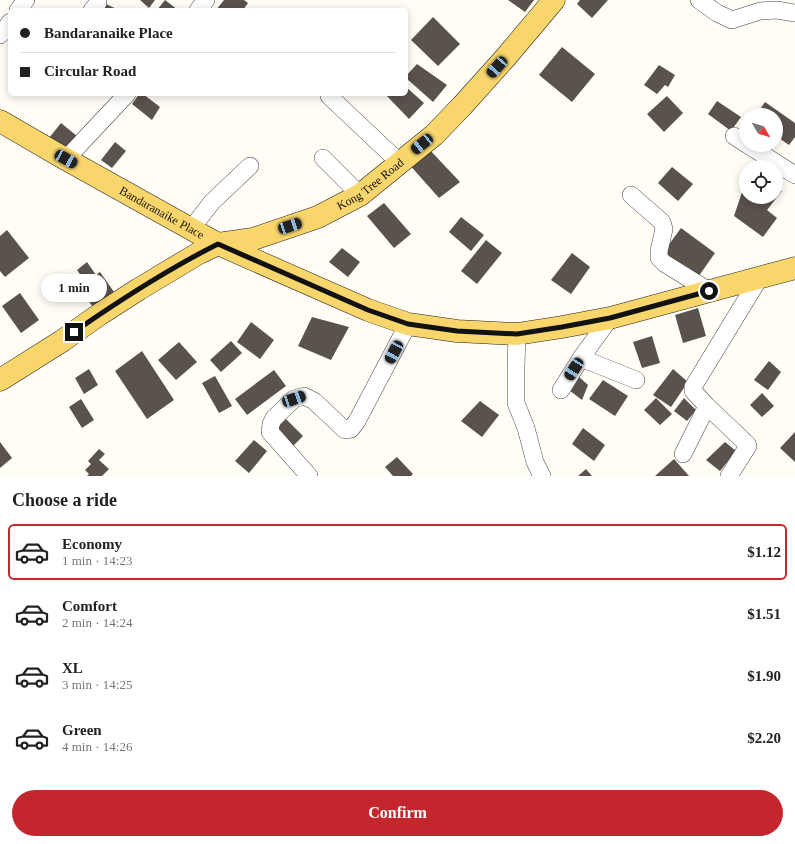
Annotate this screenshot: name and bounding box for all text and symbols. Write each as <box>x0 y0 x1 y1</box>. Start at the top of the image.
text: Bandaranaike Place <box>44 25 173 41</box>
car <box>485 54 509 80</box>
text: Circular Road <box>44 63 136 79</box>
north arrow <box>739 108 783 152</box>
map controls <box>739 108 783 204</box>
car <box>409 132 435 156</box>
car <box>53 148 79 170</box>
street label: Kong Tree Road <box>334 155 406 213</box>
button: locate <box>739 160 783 204</box>
street label: Bandaranaike Place <box>117 183 207 242</box>
car <box>277 217 303 235</box>
callout: 1 min <box>41 274 107 302</box>
text: 1 min <box>58 280 90 295</box>
route start <box>700 282 718 300</box>
route end <box>65 323 83 341</box>
car <box>383 339 405 365</box>
car <box>562 356 586 382</box>
car <box>281 389 307 409</box>
text: Choose a ride <box>12 490 117 510</box>
icon: car <box>14 534 50 570</box>
text: Economy <box>62 536 122 552</box>
text: $1.12 <box>747 544 781 560</box>
text: 1 min · 14:23 <box>62 553 132 568</box>
icon: car <box>14 596 50 632</box>
text: Comfort <box>62 598 117 614</box>
text: $1.51 <box>747 606 781 622</box>
text: 2 min · 14:24 <box>62 615 132 630</box>
icon: car <box>14 658 50 694</box>
text: XL <box>62 660 83 676</box>
text: $1.90 <box>747 668 781 684</box>
text: 3 min · 14:25 <box>62 677 132 692</box>
icon: car <box>14 720 50 756</box>
text: Green <box>62 722 102 738</box>
text: $2.20 <box>747 730 781 746</box>
text: 4 min · 14:26 <box>62 739 132 754</box>
button: Confirm <box>12 790 783 836</box>

